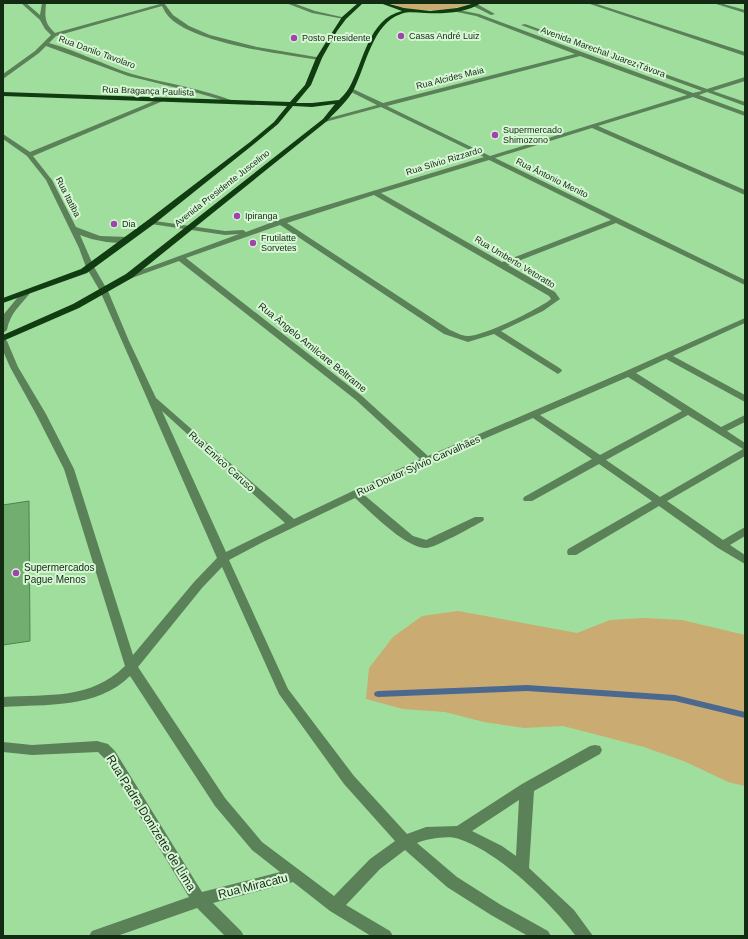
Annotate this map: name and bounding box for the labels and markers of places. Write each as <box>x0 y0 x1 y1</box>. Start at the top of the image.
marker: Casas André Luiz <box>396 31 406 41</box>
place label: Casas André Luiz <box>409 31 480 41</box>
marker: Posto Presidente <box>289 33 299 43</box>
place label: Posto Presidente <box>302 33 371 43</box>
place label: Supermercado Shimozono <box>503 125 562 145</box>
marker: Supermercado Shimozono <box>490 130 500 140</box>
marker: Ipiranga <box>232 211 242 221</box>
place label: Ipiranga <box>245 211 278 221</box>
marker: Dia <box>109 219 119 229</box>
place label: Dia <box>122 219 136 229</box>
place label: Frutilatte Sorvetes <box>261 233 297 253</box>
marker: Frutilatte Sorvetes <box>248 238 258 248</box>
place label: Supermercados Pague Menos <box>24 562 95 585</box>
marker: Supermercados Pague Menos <box>11 568 21 578</box>

